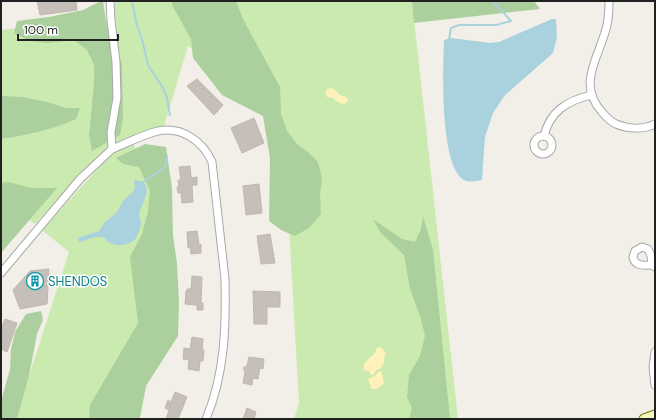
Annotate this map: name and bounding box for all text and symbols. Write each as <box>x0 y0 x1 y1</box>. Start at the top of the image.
scale bar <box>18 16 118 42</box>
text: 100 m <box>24 22 58 38</box>
building icon: SHENDOS <box>25 271 45 291</box>
place label: SHENDOS <box>48 273 107 290</box>

